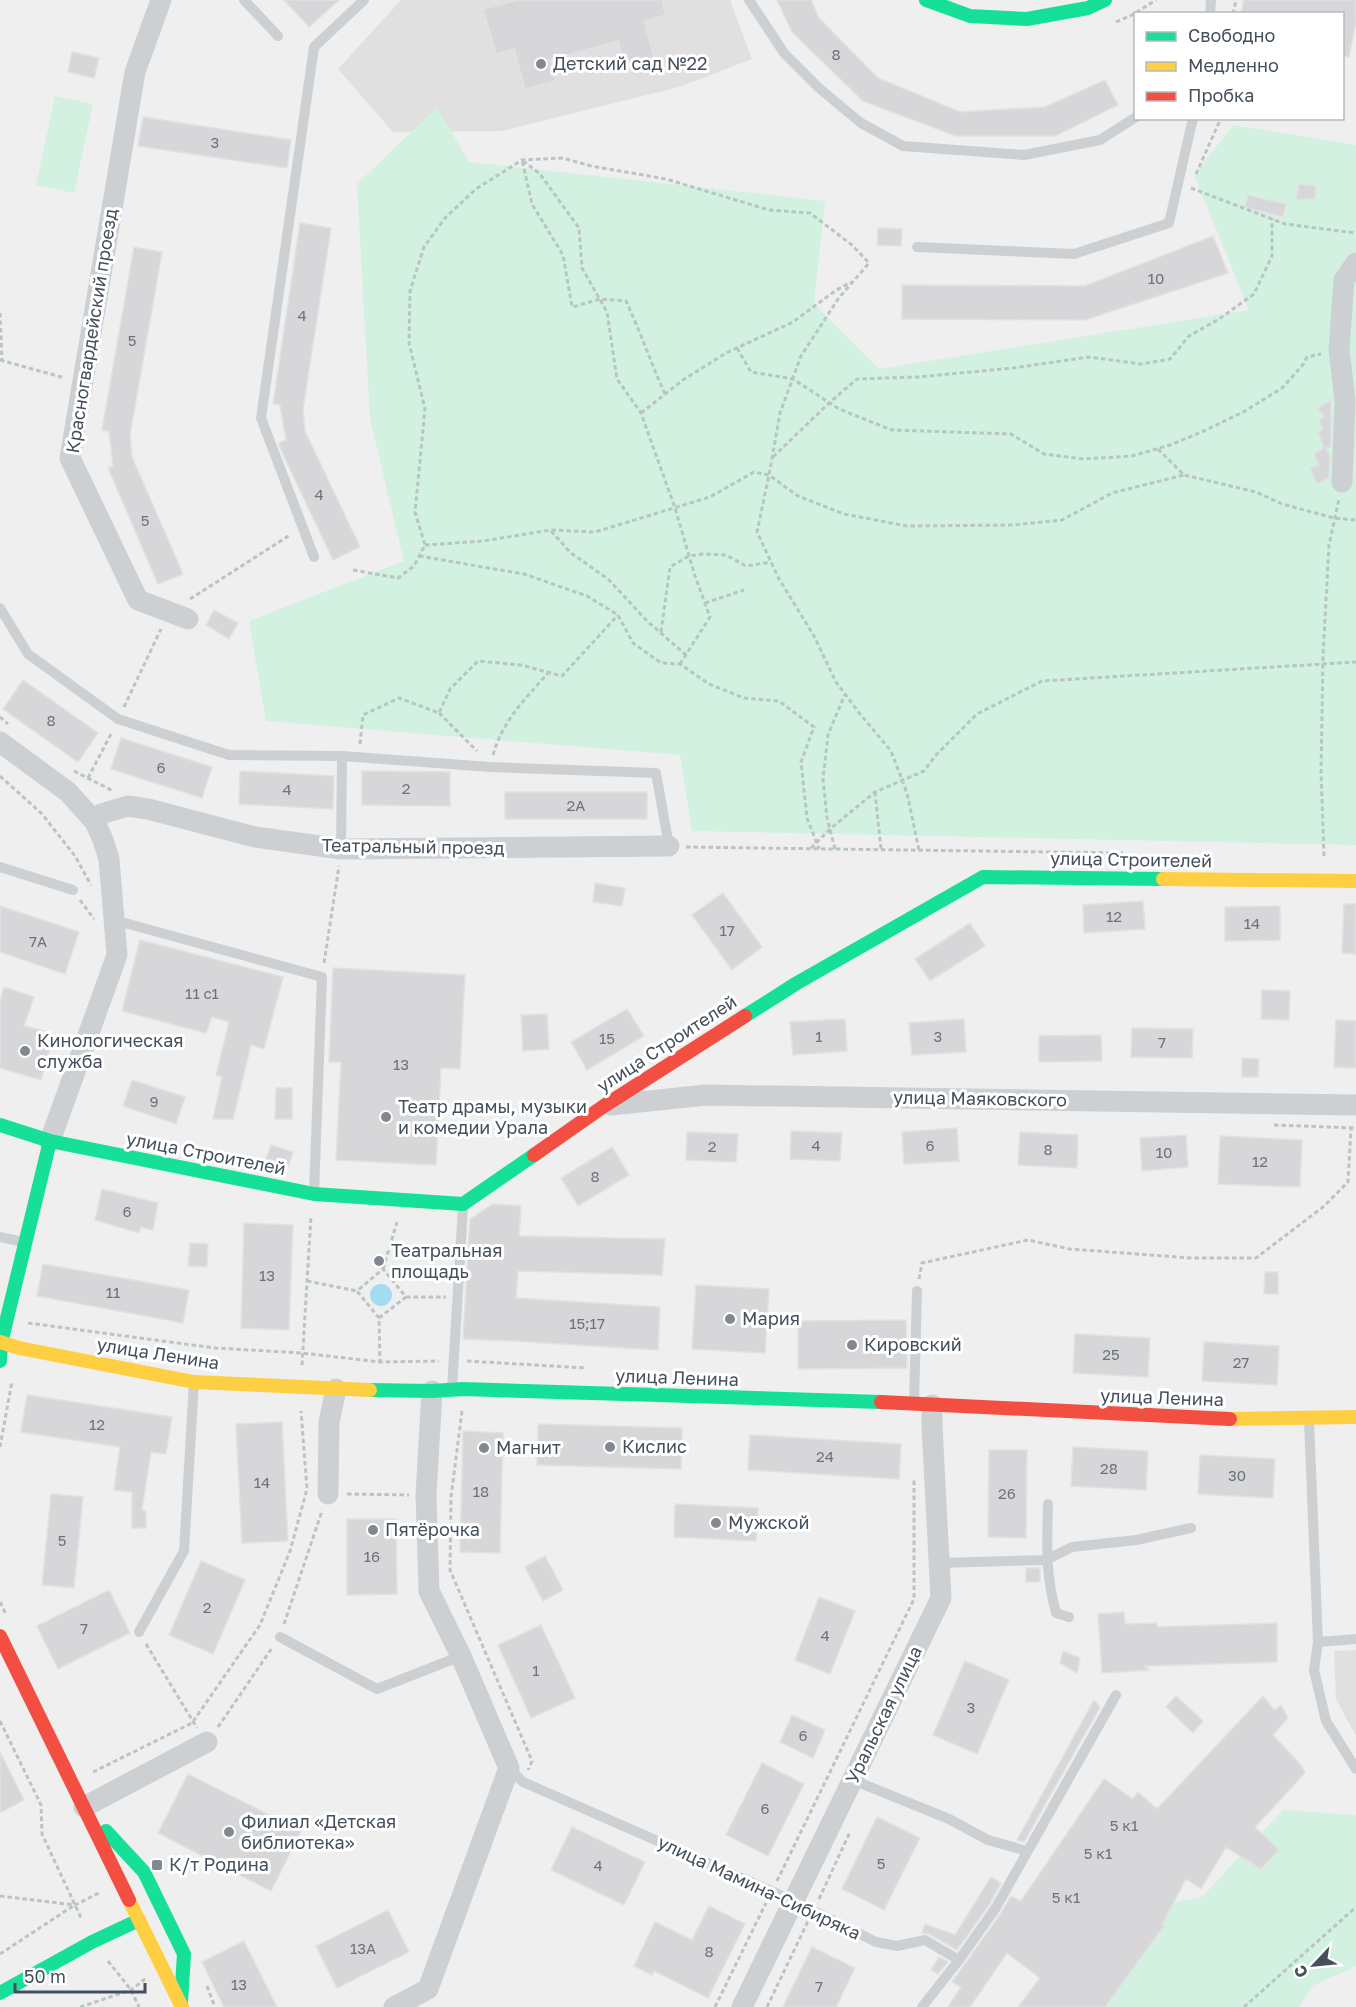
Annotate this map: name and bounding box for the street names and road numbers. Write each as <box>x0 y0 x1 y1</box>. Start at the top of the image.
street label: Красногвардейский проезд <box>61 207 121 455</box>
street label: Театральный проезд <box>321 833 505 859</box>
street label: улица Строителей <box>1050 847 1212 871</box>
street label: улица Строителей <box>593 990 740 1097</box>
street label: улица Маяковского <box>893 1085 1067 1111</box>
street label: улица Строителей <box>125 1127 288 1179</box>
street label: улица Ленина <box>95 1332 221 1374</box>
street label: улица Ленина <box>615 1364 739 1390</box>
street label: улица Ленина <box>1100 1384 1224 1410</box>
street label: Уральская улица <box>840 1642 926 1787</box>
street label: улица Мамина-Сибиряка <box>654 1830 864 1944</box>

